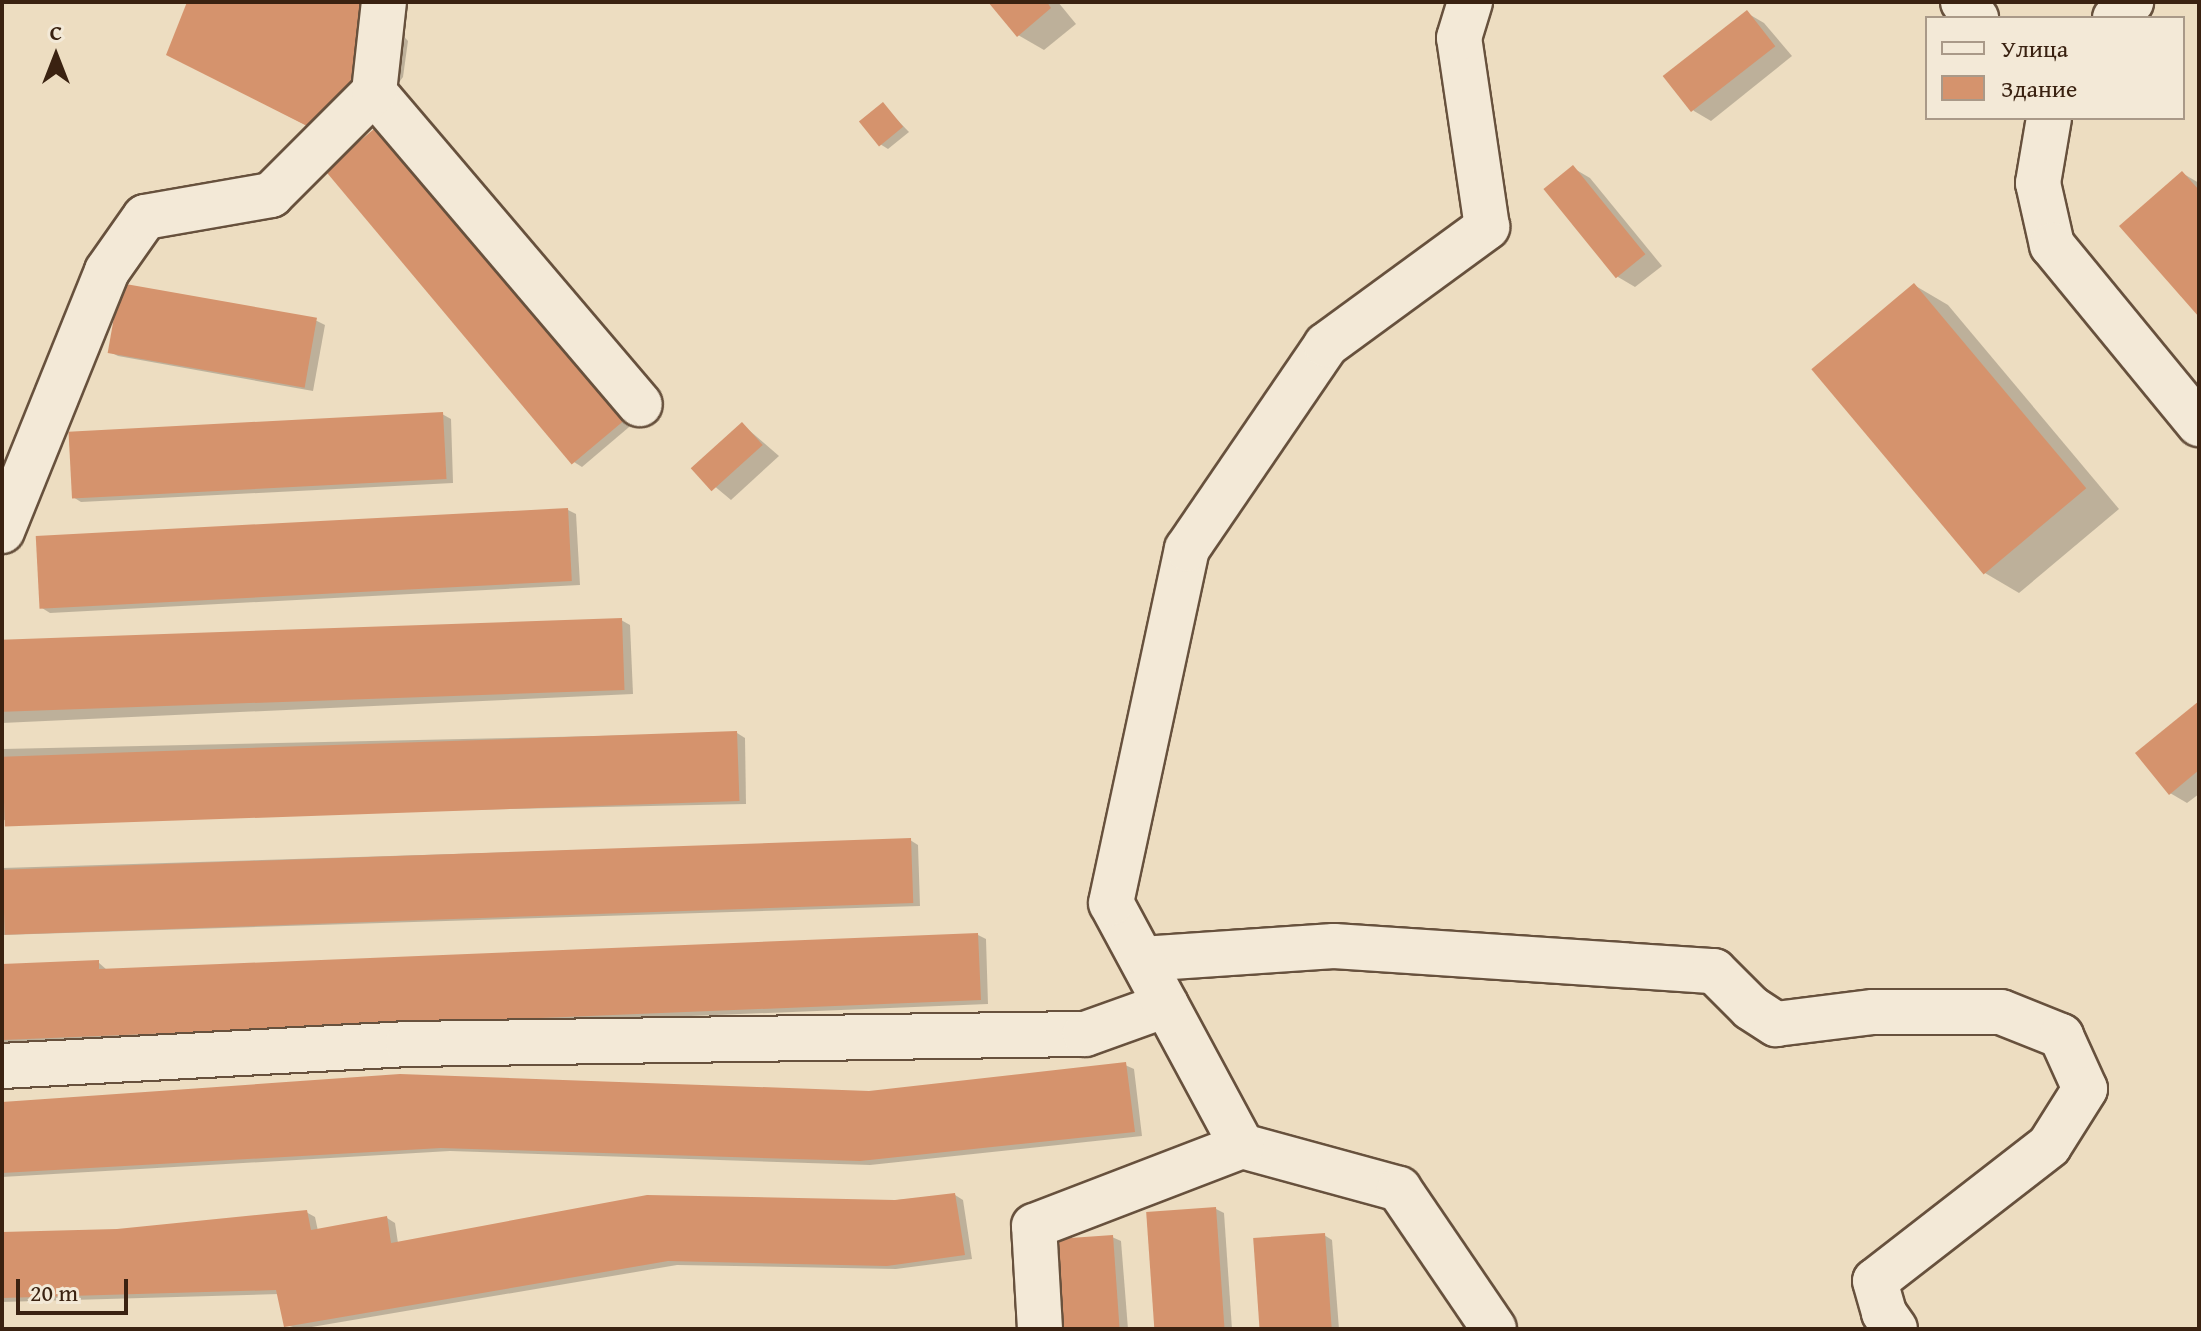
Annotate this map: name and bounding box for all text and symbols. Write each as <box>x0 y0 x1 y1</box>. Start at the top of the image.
north arrow <box>16 16 96 96</box>
text: С <box>50 16 62 48</box>
legend <box>1925 16 2185 120</box>
text: Улица <box>2001 31 2068 66</box>
text: Здание <box>2001 71 2077 106</box>
scale bar <box>20 1263 132 1313</box>
text: 20 m <box>30 1275 78 1310</box>

